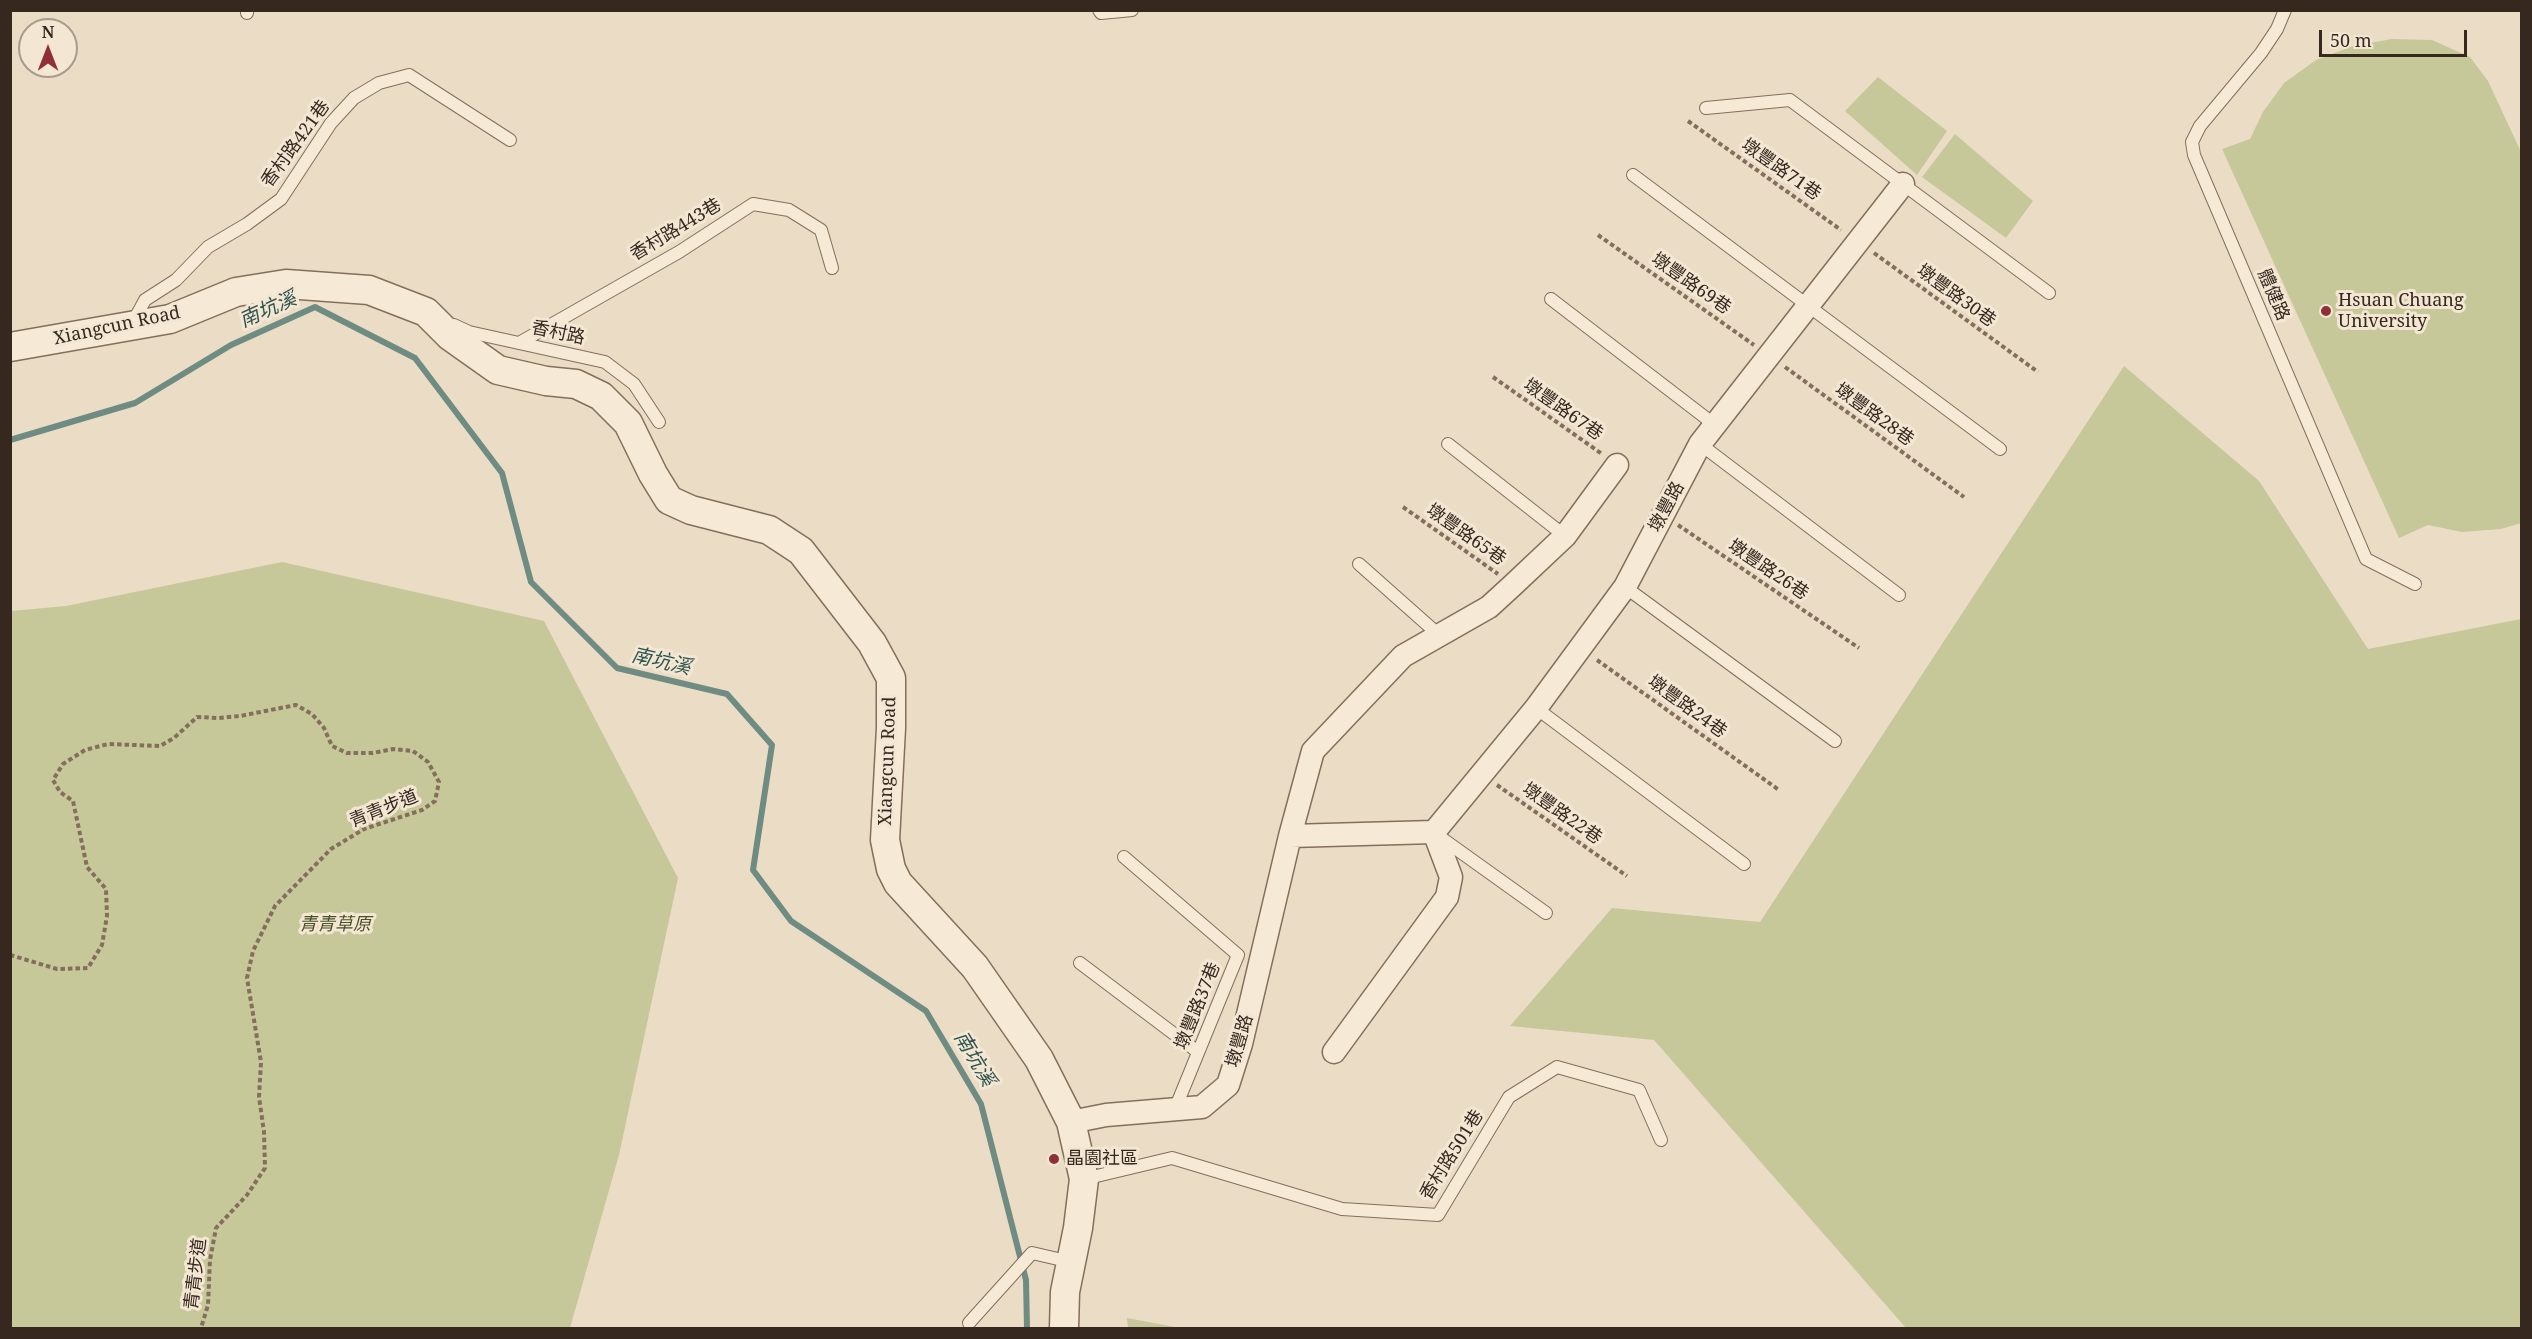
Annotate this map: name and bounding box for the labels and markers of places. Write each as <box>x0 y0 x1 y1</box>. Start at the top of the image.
place label: Hsuan Chuang University <box>2338 290 2464 332</box>
marker: Hsuan Chuang University <box>2319 304 2333 318</box>
place label: 晶園社區 <box>1066 1148 1138 1170</box>
marker: 晶園社區 <box>1047 1152 1061 1166</box>

